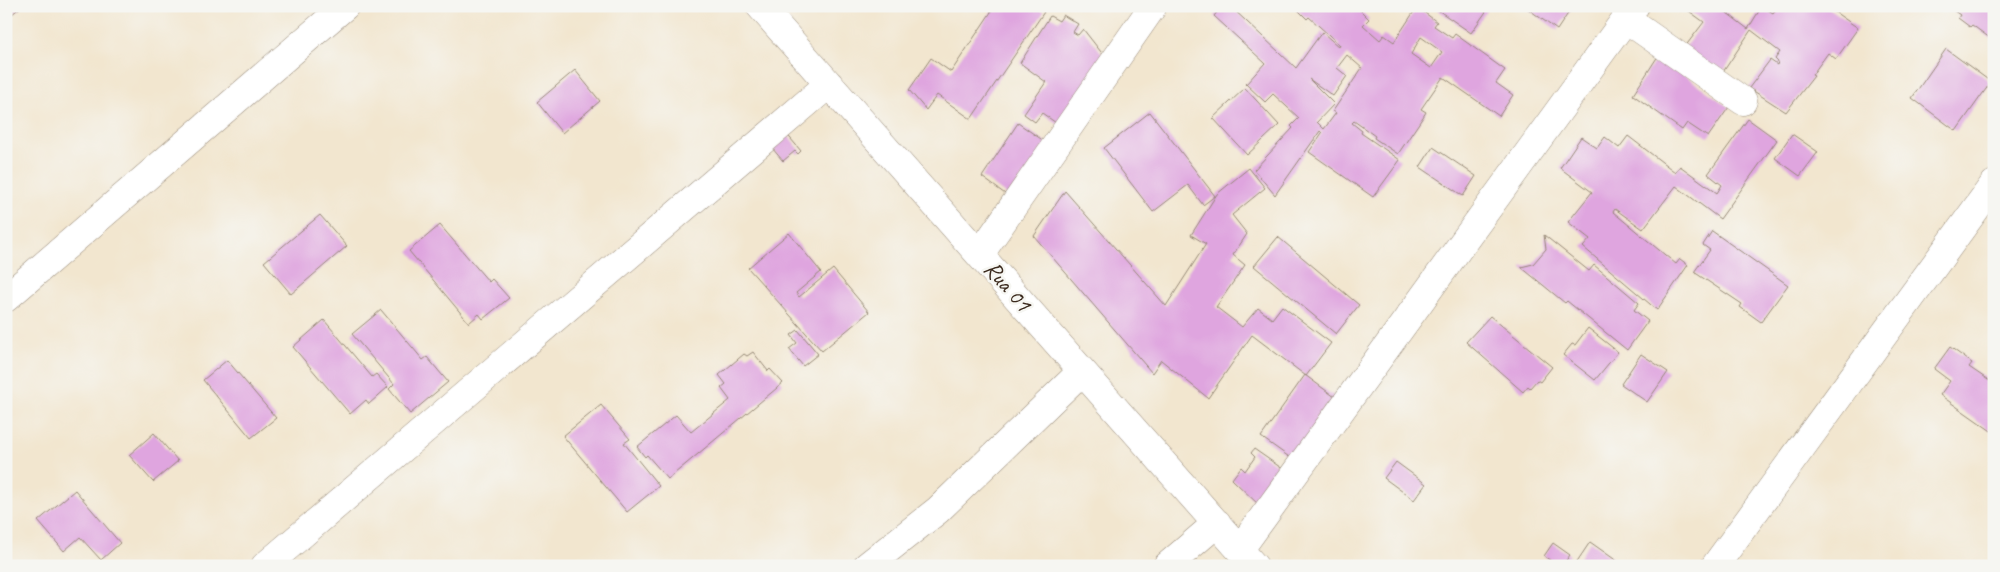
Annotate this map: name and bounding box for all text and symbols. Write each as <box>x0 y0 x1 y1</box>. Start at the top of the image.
street label: Rua 01 <box>978 254 1039 319</box>

